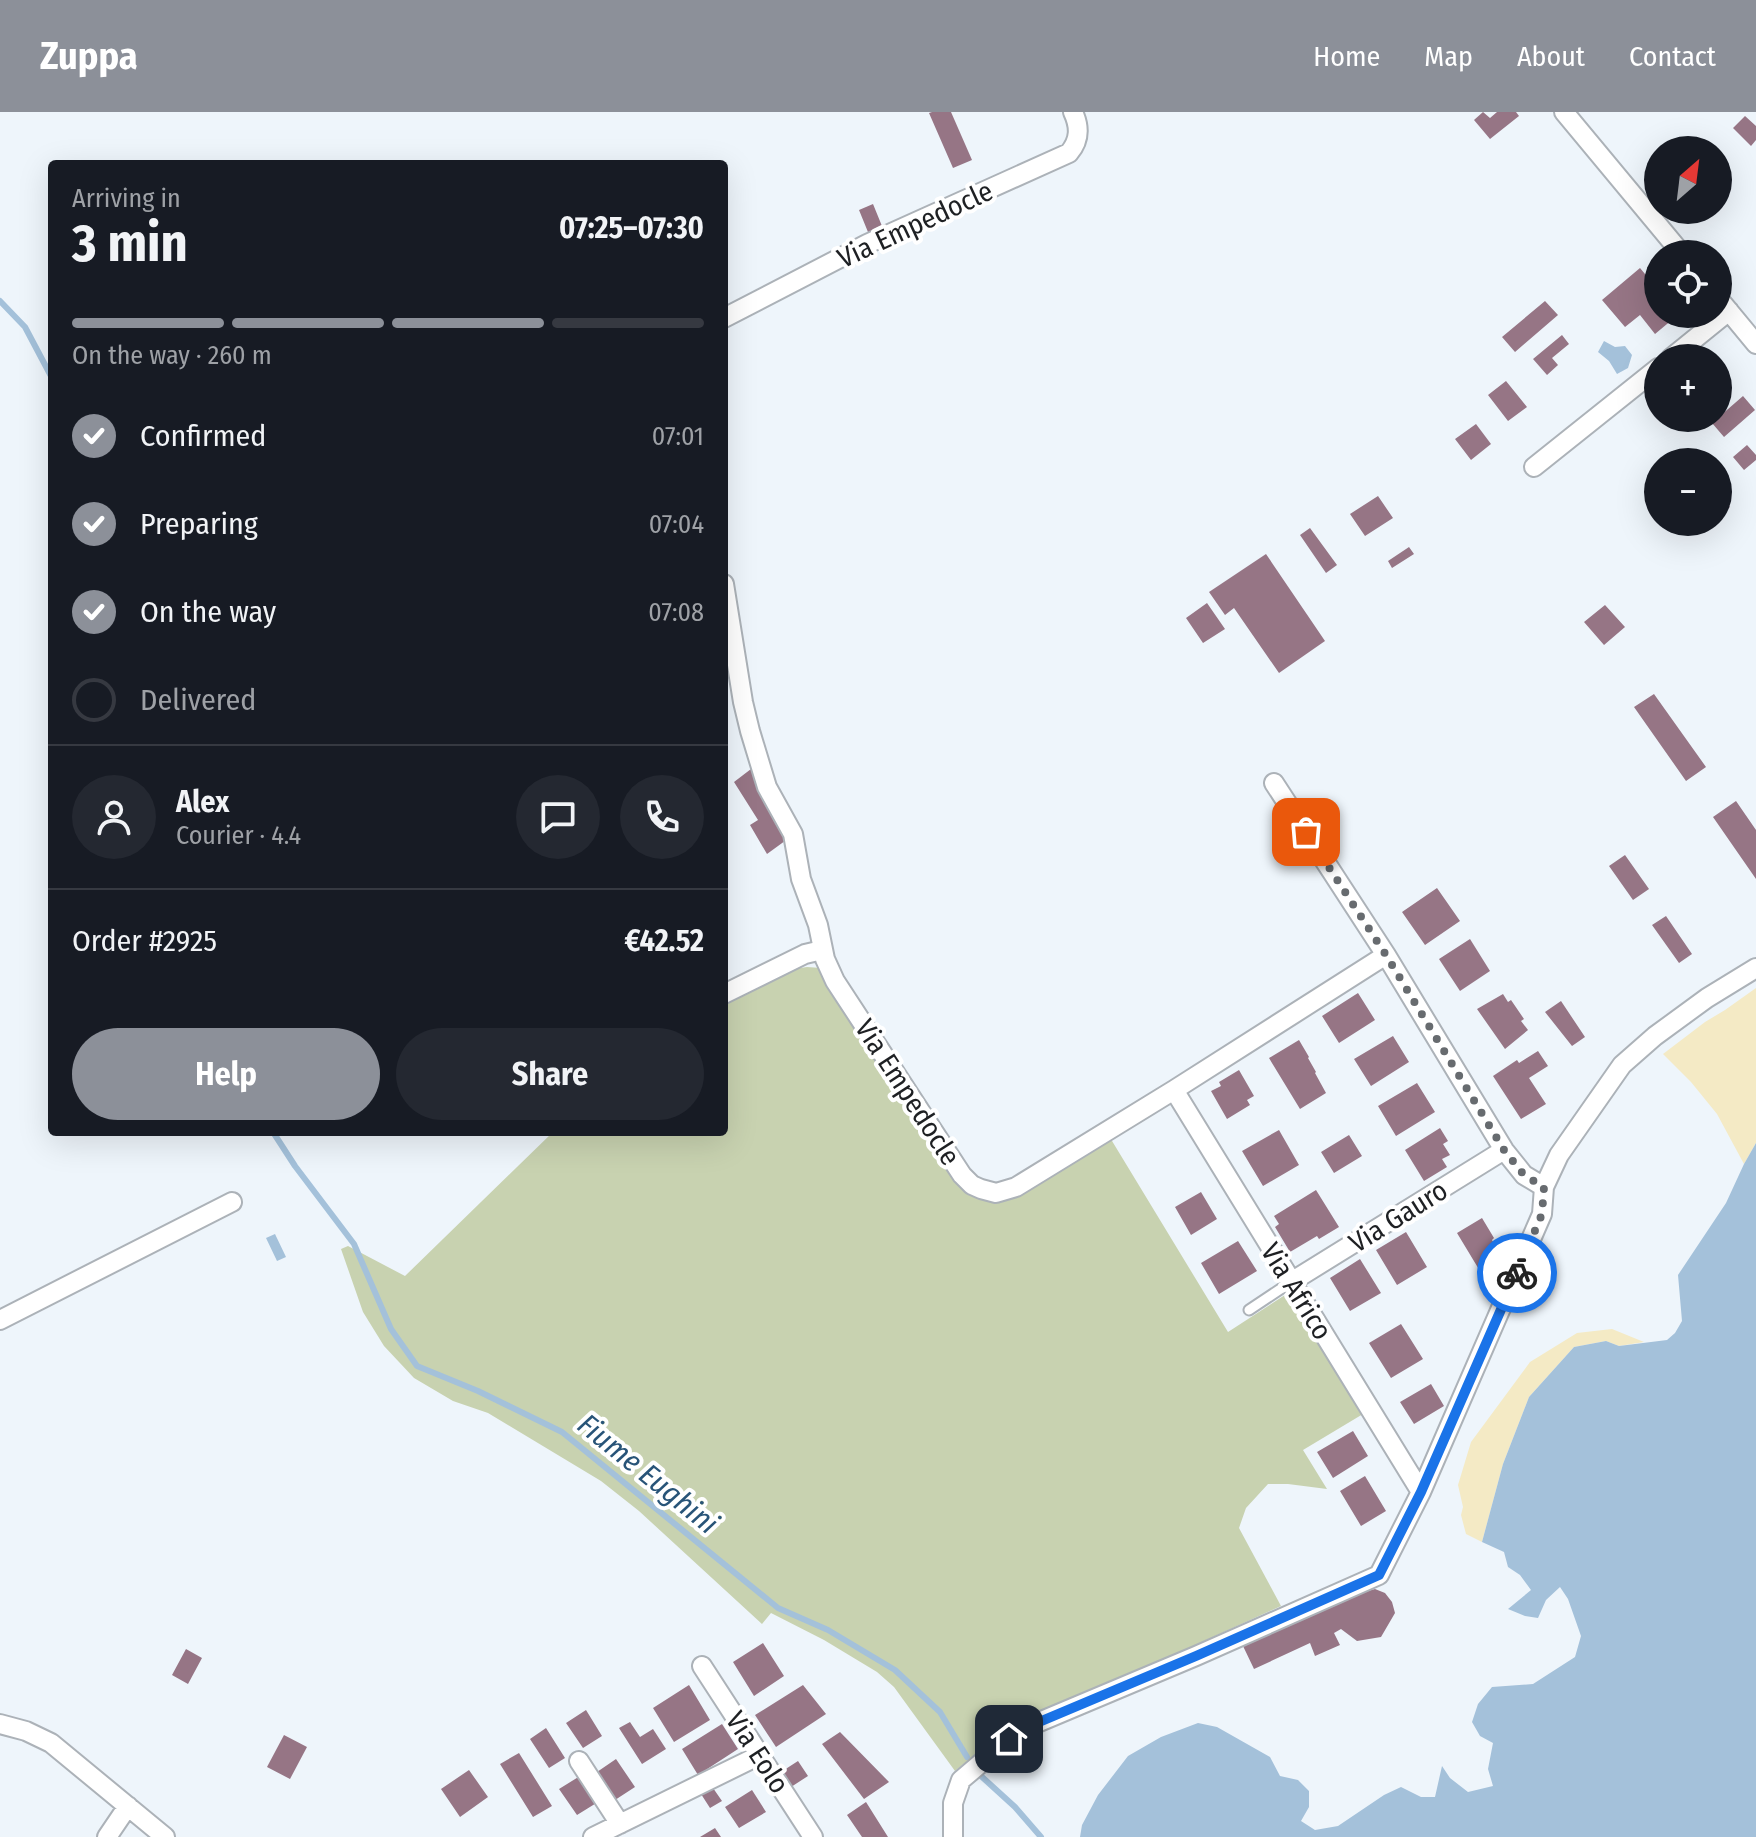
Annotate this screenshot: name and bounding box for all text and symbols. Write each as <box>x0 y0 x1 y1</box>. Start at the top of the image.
text: Zuppa <box>40 33 138 79</box>
text: Home <box>1313 40 1380 73</box>
text: Map <box>1424 40 1473 73</box>
text: About <box>1517 40 1585 73</box>
text: Contact <box>1629 40 1716 73</box>
north arrow <box>1644 136 1732 224</box>
map controls <box>1644 136 1732 536</box>
street label: Via Empedocle <box>832 174 998 275</box>
text: Arriving in <box>72 183 181 214</box>
text: 07:25–07:30 <box>559 210 704 246</box>
text: 3 min <box>72 212 188 275</box>
button: locate <box>1644 240 1732 328</box>
text: On the way · 260 m <box>72 340 272 371</box>
button: + <box>1644 344 1732 432</box>
icon: check <box>72 414 116 458</box>
text: Confirmed <box>140 418 266 454</box>
text: 07:01 <box>652 421 704 452</box>
button: − <box>1644 448 1732 536</box>
icon: check <box>72 502 116 546</box>
text: Preparing <box>140 506 258 542</box>
text: 07:04 <box>649 509 704 540</box>
icon: check <box>72 590 116 634</box>
text: On the way <box>140 594 276 630</box>
text: 07:08 <box>648 597 704 628</box>
text: Delivered <box>140 682 256 718</box>
button: person <box>72 775 156 859</box>
button: chat <box>516 775 600 859</box>
button: phone <box>620 775 704 859</box>
text: Alex <box>176 784 229 820</box>
pin <box>1272 798 1340 866</box>
icon: bag <box>1284 810 1328 854</box>
text: Courier · 4.4 <box>176 820 301 851</box>
text: Order #2925 <box>72 923 217 959</box>
text: €42.52 <box>624 923 704 959</box>
street label: Via Empedocle <box>848 1013 967 1172</box>
button: Help <box>72 1028 380 1120</box>
button: Share <box>396 1028 704 1120</box>
street label: Via Gauro <box>1343 1173 1454 1259</box>
courier <box>1477 1233 1557 1313</box>
street label: Via Africo <box>1254 1237 1339 1346</box>
icon: bike <box>1495 1251 1539 1295</box>
water label: Fiume Eughini <box>570 1406 726 1542</box>
street label: Via Eolo <box>719 1705 796 1799</box>
pin <box>975 1705 1043 1773</box>
icon: home <box>987 1717 1031 1761</box>

